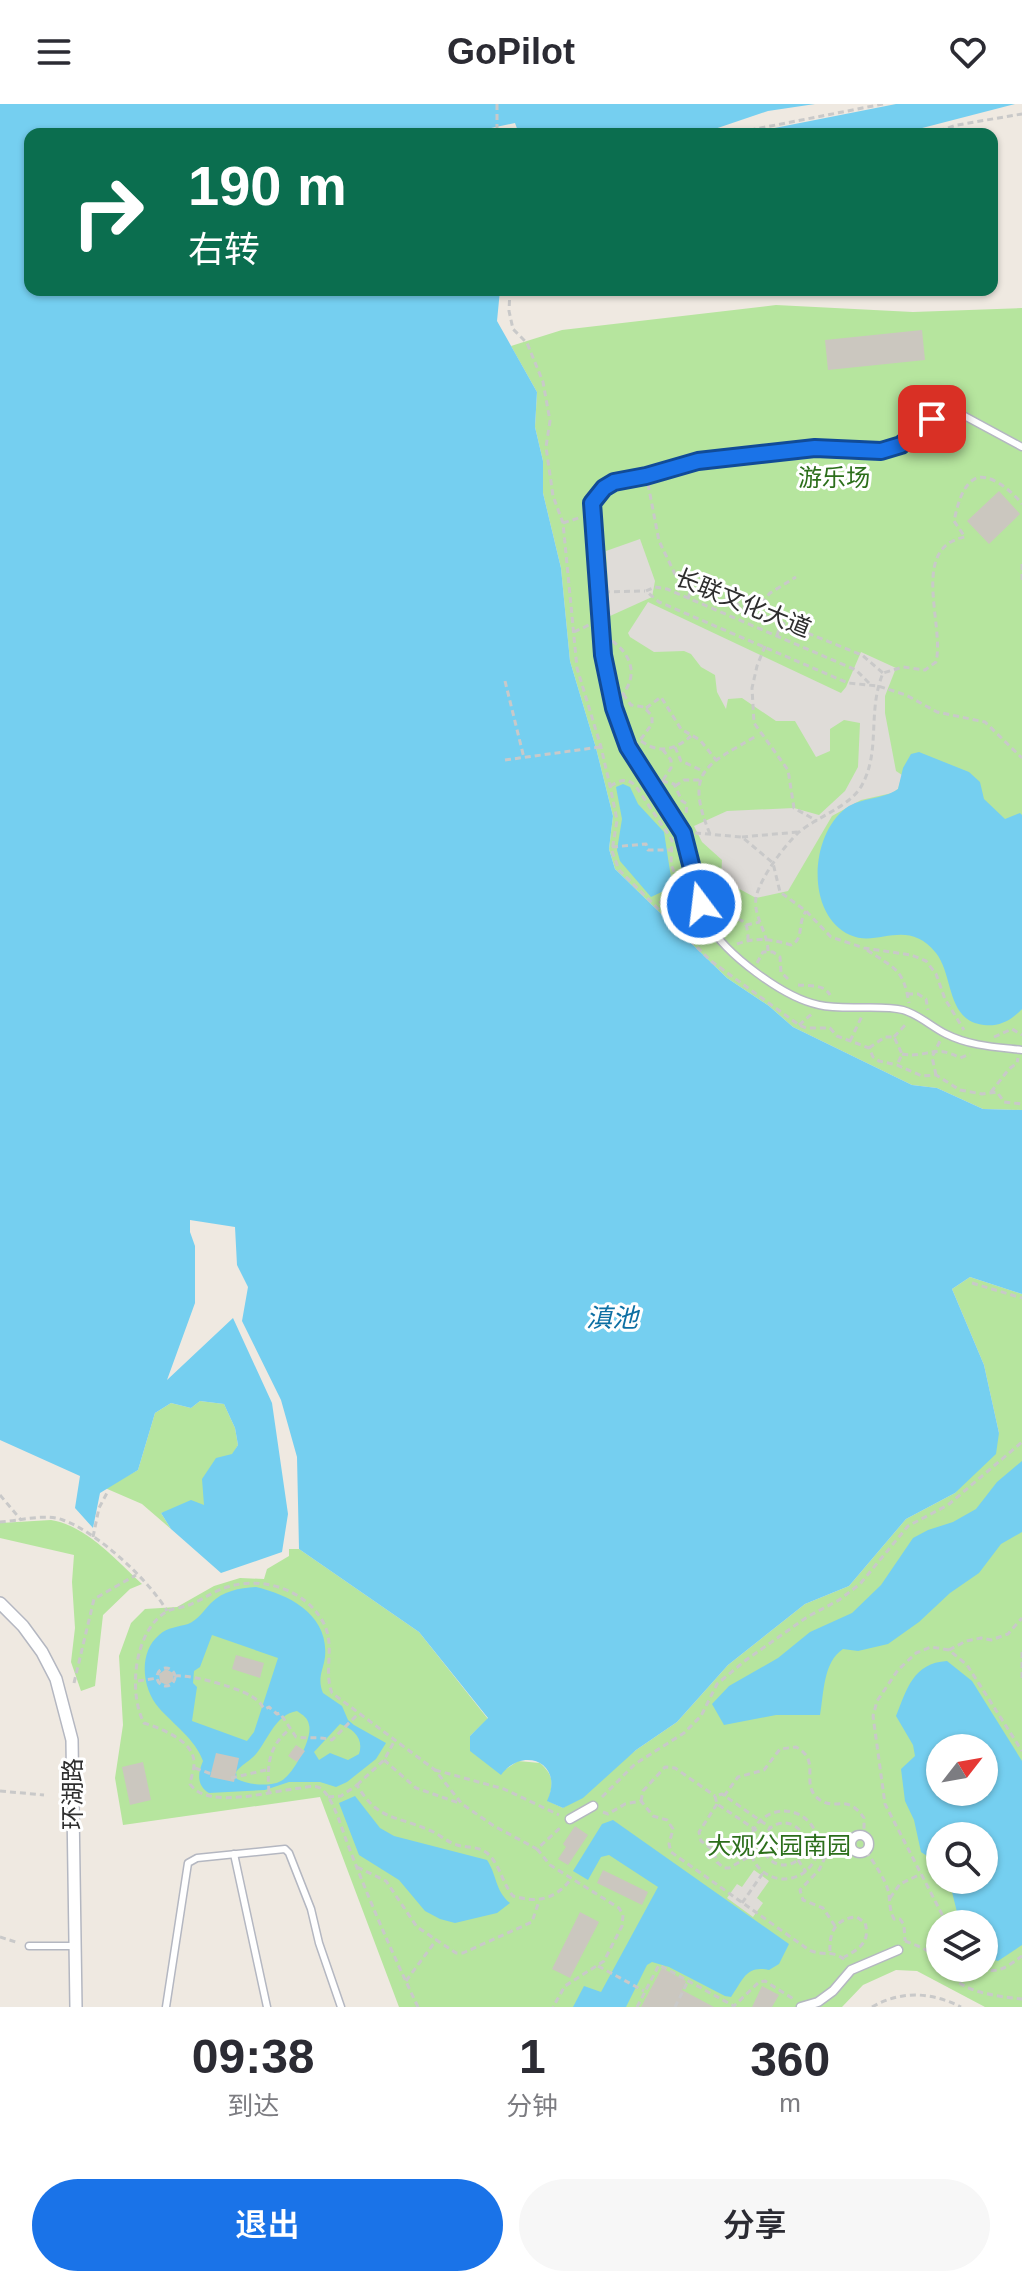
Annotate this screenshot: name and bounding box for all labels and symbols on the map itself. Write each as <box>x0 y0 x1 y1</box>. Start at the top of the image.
pin <box>898 385 966 453</box>
park label: 游乐场 <box>798 464 870 491</box>
street label: 长联文化大道 <box>671 563 815 642</box>
position arrow <box>659 862 743 946</box>
water label: 滇池 <box>586 1303 641 1333</box>
north arrow <box>926 1734 998 1806</box>
street label: 环湖路 <box>59 1758 86 1830</box>
park label: 大观公园南园 <box>707 1832 851 1859</box>

